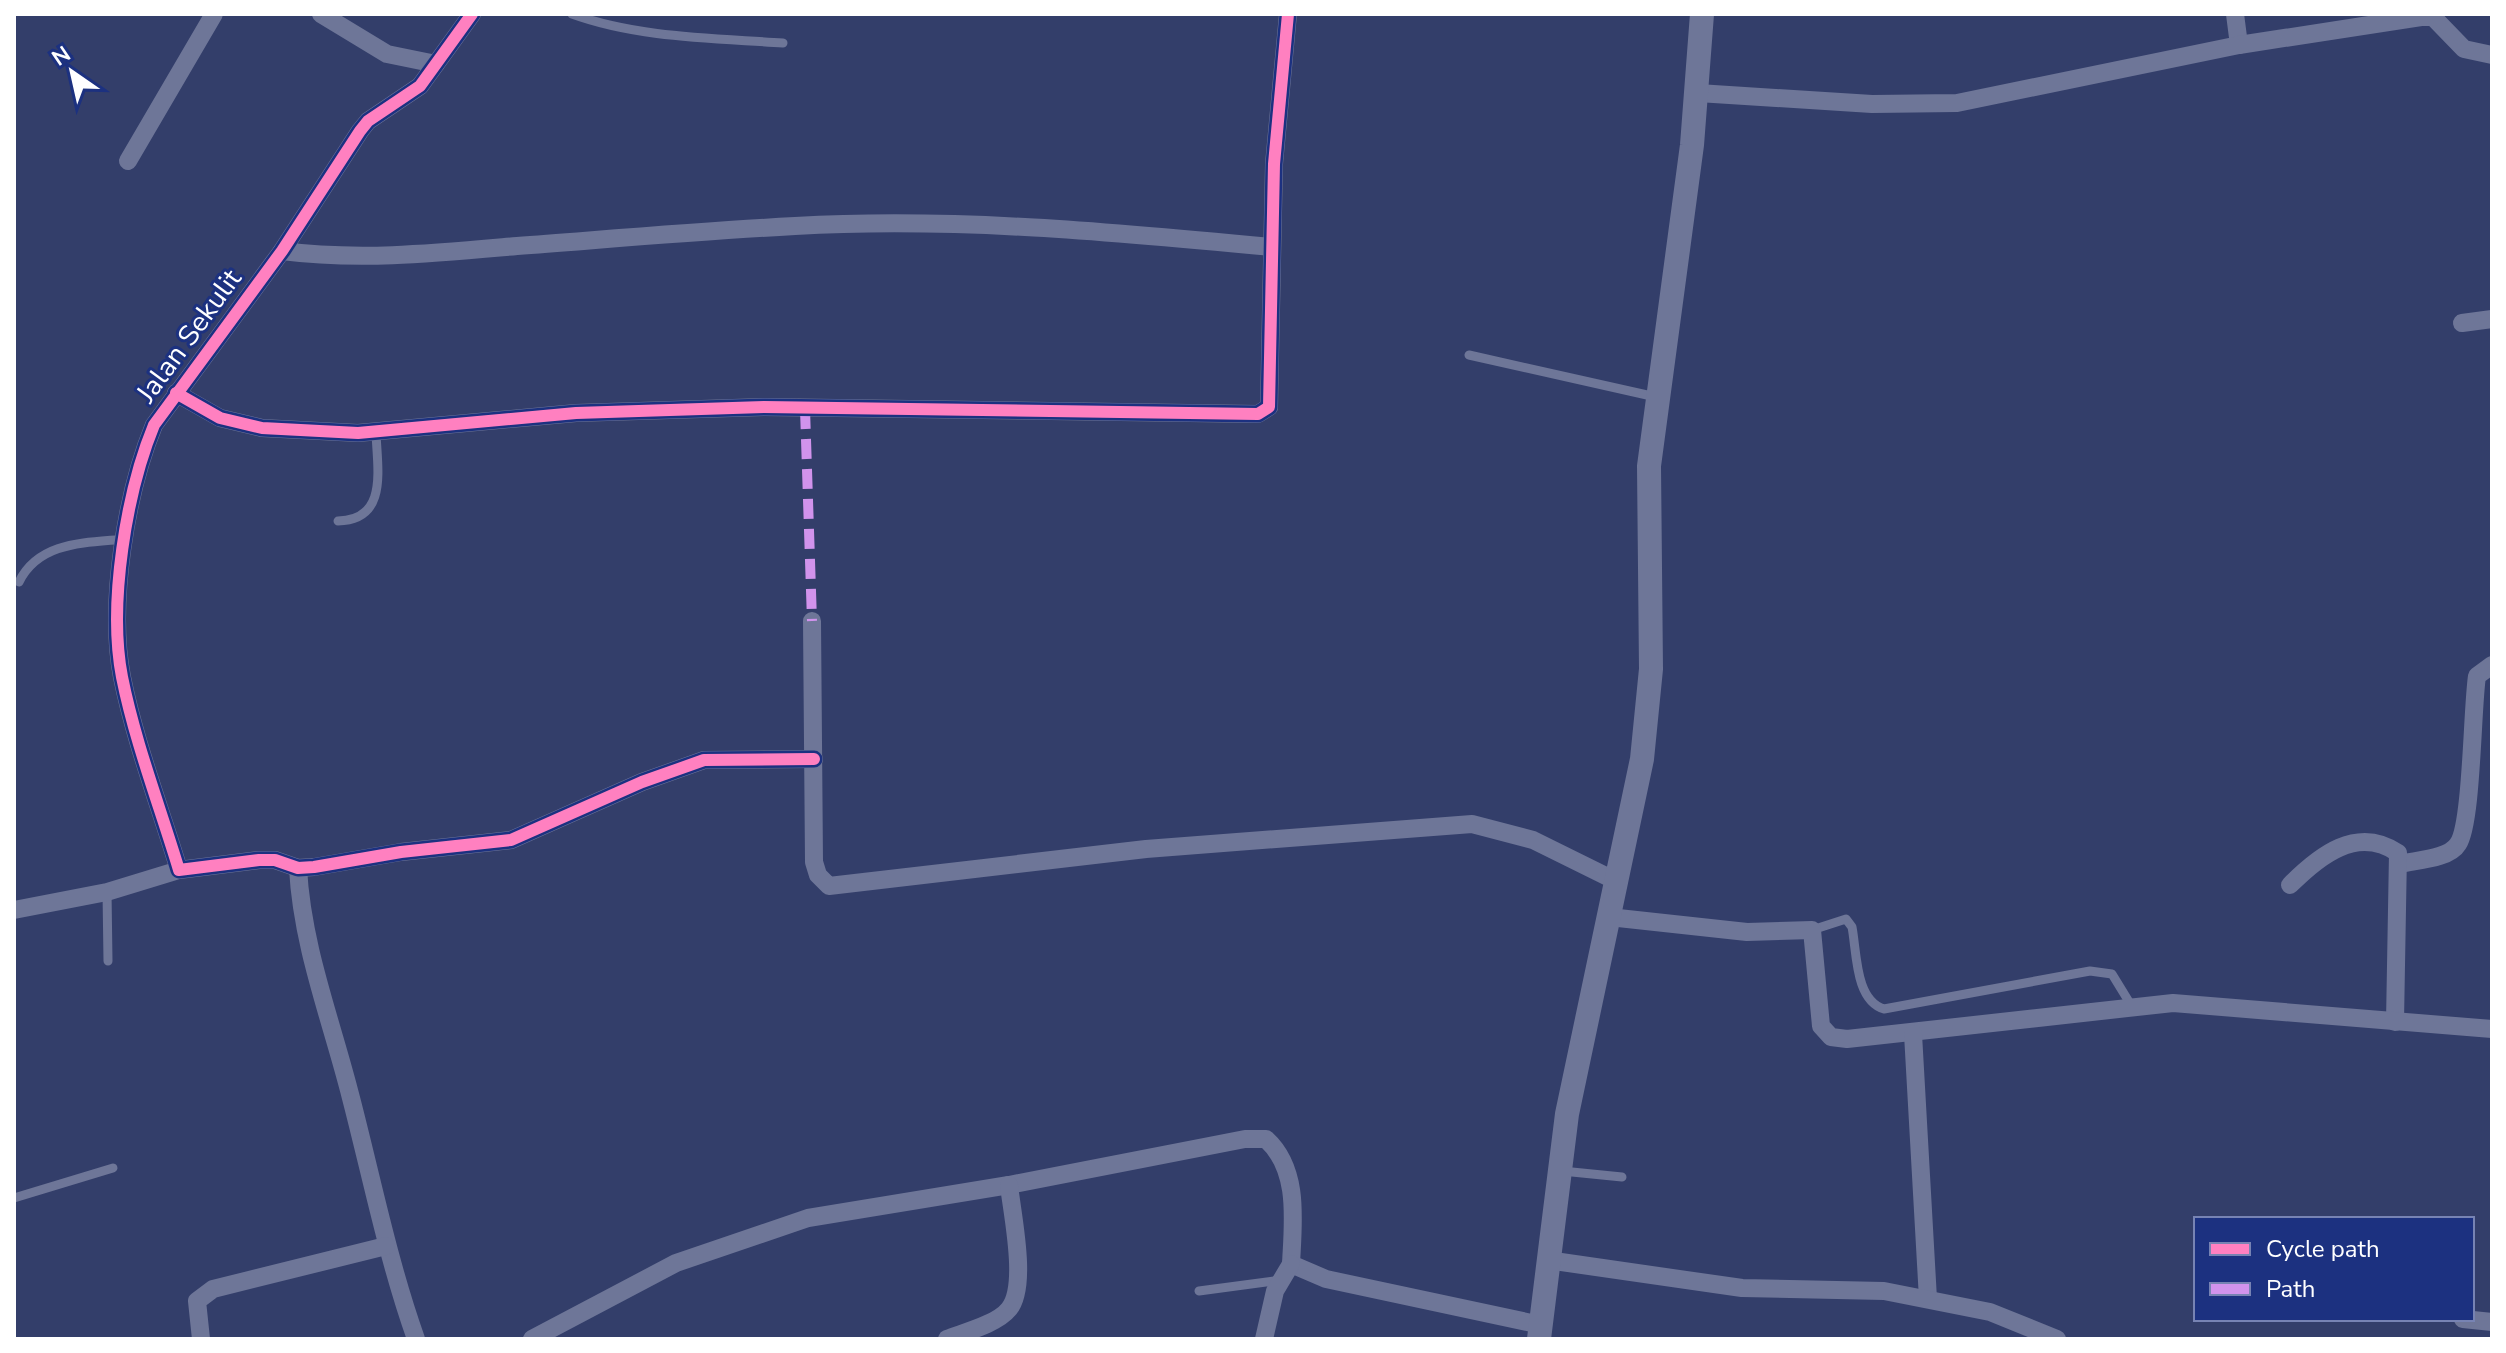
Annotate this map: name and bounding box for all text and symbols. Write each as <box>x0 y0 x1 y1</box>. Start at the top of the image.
north arrow <box>32 32 112 112</box>
text: N <box>46 39 77 73</box>
street label: Jalan Sekulit <box>127 261 250 411</box>
legend <box>2194 1217 2474 1321</box>
text: Cycle path <box>2266 1233 2380 1265</box>
text: Path <box>2266 1273 2315 1305</box>

